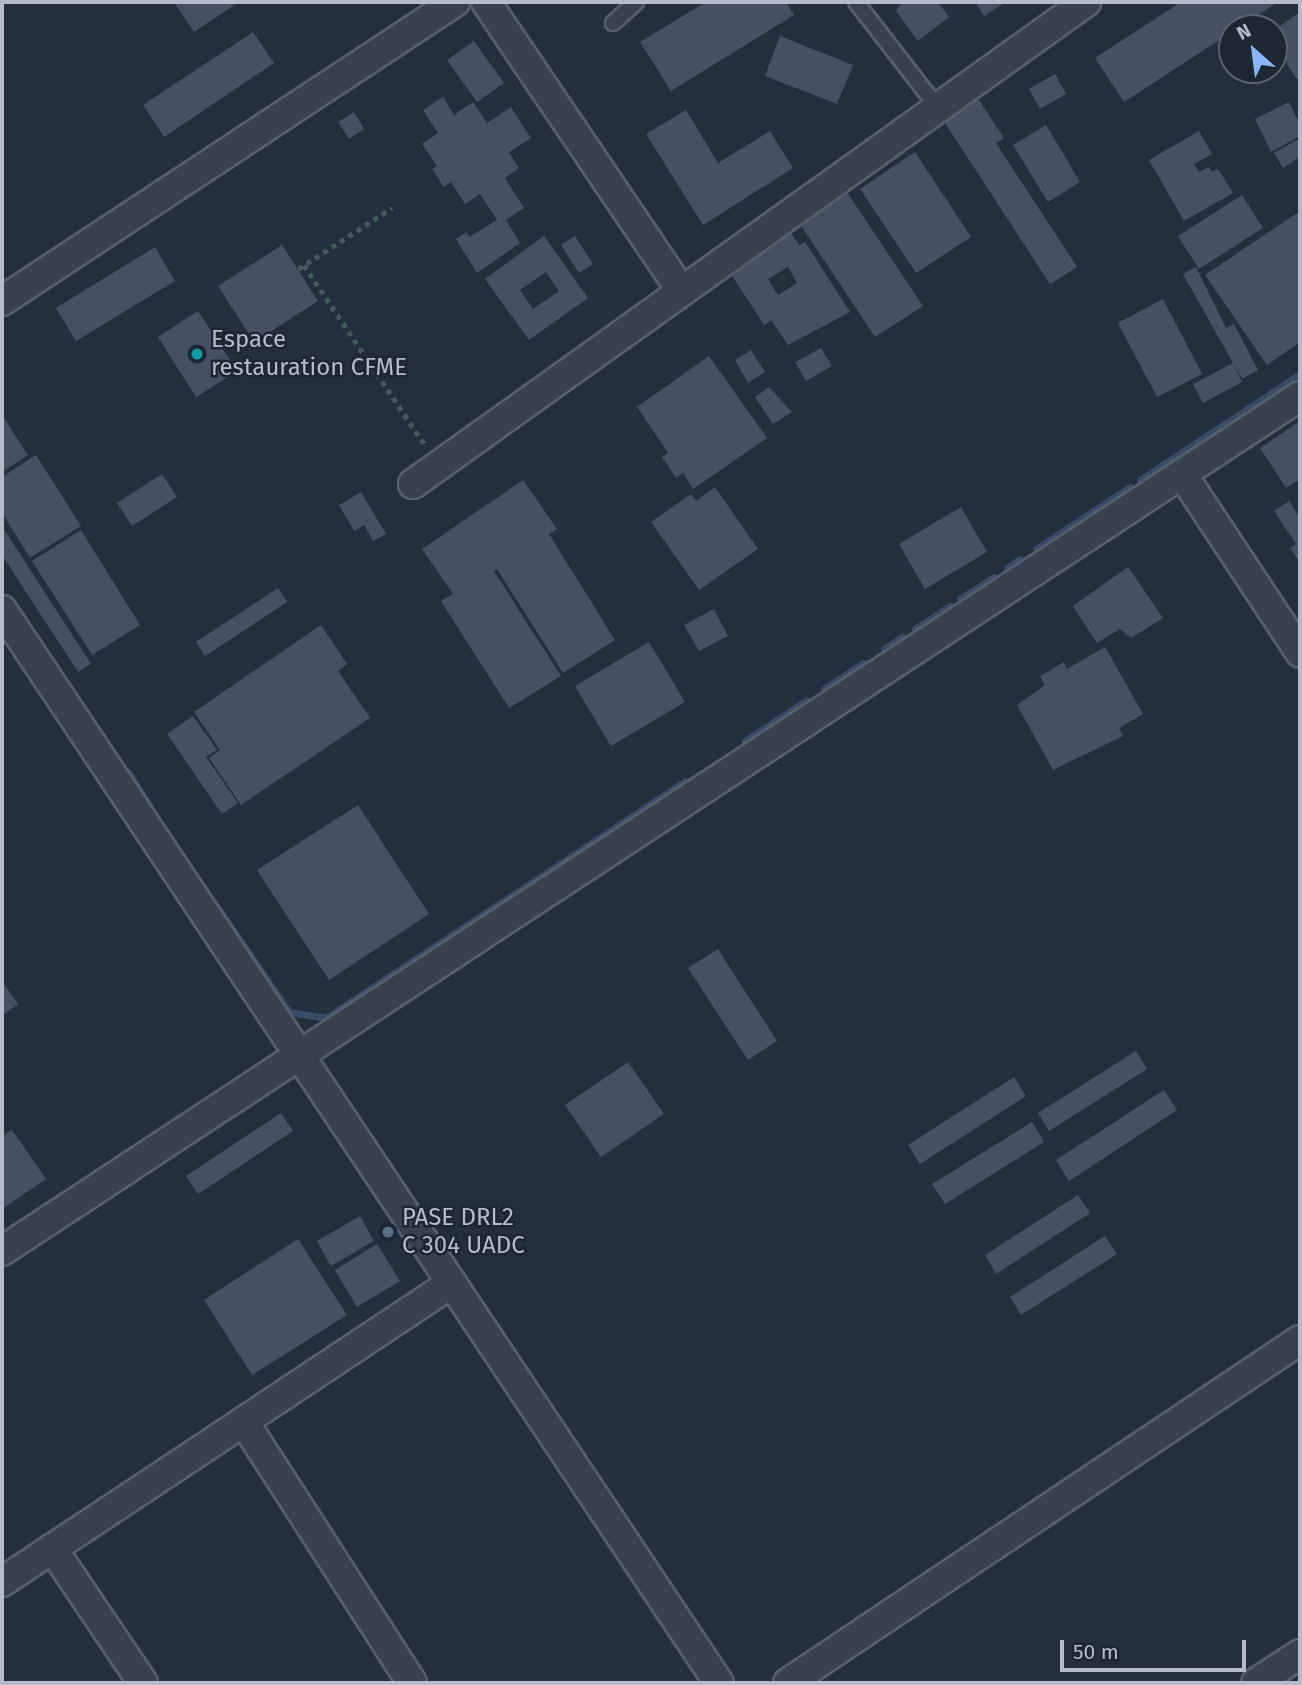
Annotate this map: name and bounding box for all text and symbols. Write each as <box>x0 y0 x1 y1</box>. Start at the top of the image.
north arrow <box>1218 14 1288 84</box>
text: N <box>1233 19 1255 45</box>
place label: Espace restauration CFME <box>211 326 407 382</box>
marker: Espace restauration CFME <box>189 346 205 362</box>
place label: PASE DRL2 C 304 UADC <box>402 1204 525 1260</box>
marker: PASE DRL2 C 304 UADC <box>380 1224 396 1240</box>
scale bar <box>1064 1626 1250 1670</box>
text: 50 m <box>1073 1639 1119 1665</box>

